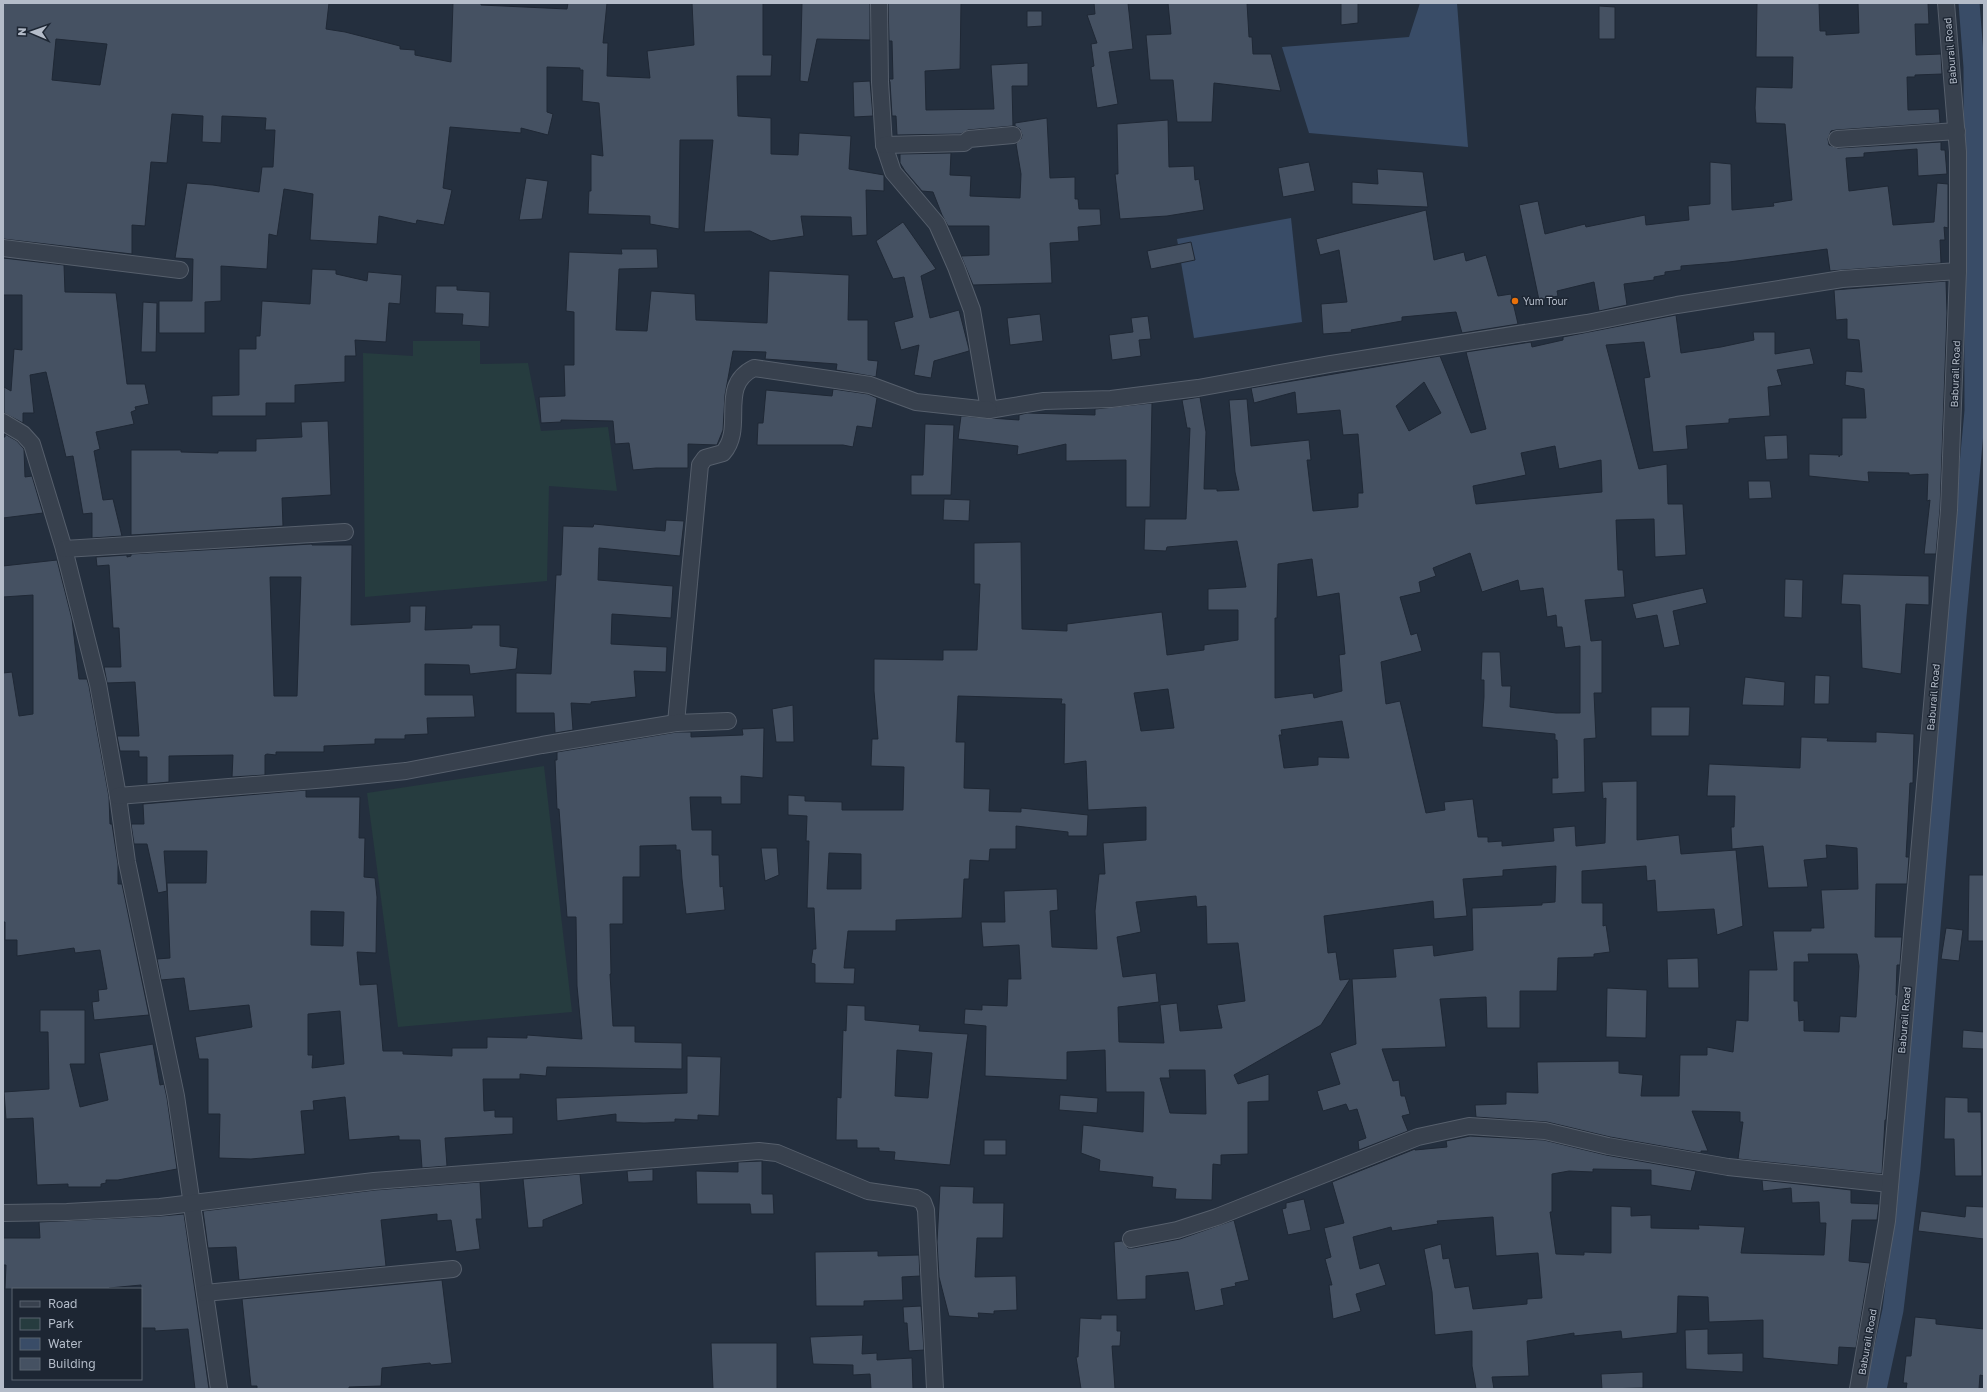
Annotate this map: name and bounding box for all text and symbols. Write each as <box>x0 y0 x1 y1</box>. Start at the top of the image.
north arrow <box>12 12 52 52</box>
street label: Baburail Road <box>1941 17 1959 85</box>
text: N <box>15 27 28 36</box>
place label: Yum Tour <box>1523 295 1568 307</box>
marker: Yum Tour <box>1510 296 1520 306</box>
street label: Baburail Road <box>1948 340 1962 408</box>
street label: Baburail Road <box>1924 663 1942 731</box>
street label: Baburail Road <box>1895 986 1913 1054</box>
legend <box>12 1288 142 1380</box>
text: Road <box>48 1296 77 1311</box>
street label: Baburail Road <box>1855 1308 1879 1376</box>
text: Park <box>48 1316 74 1331</box>
text: Water <box>48 1336 82 1351</box>
text: Building <box>48 1356 96 1371</box>

